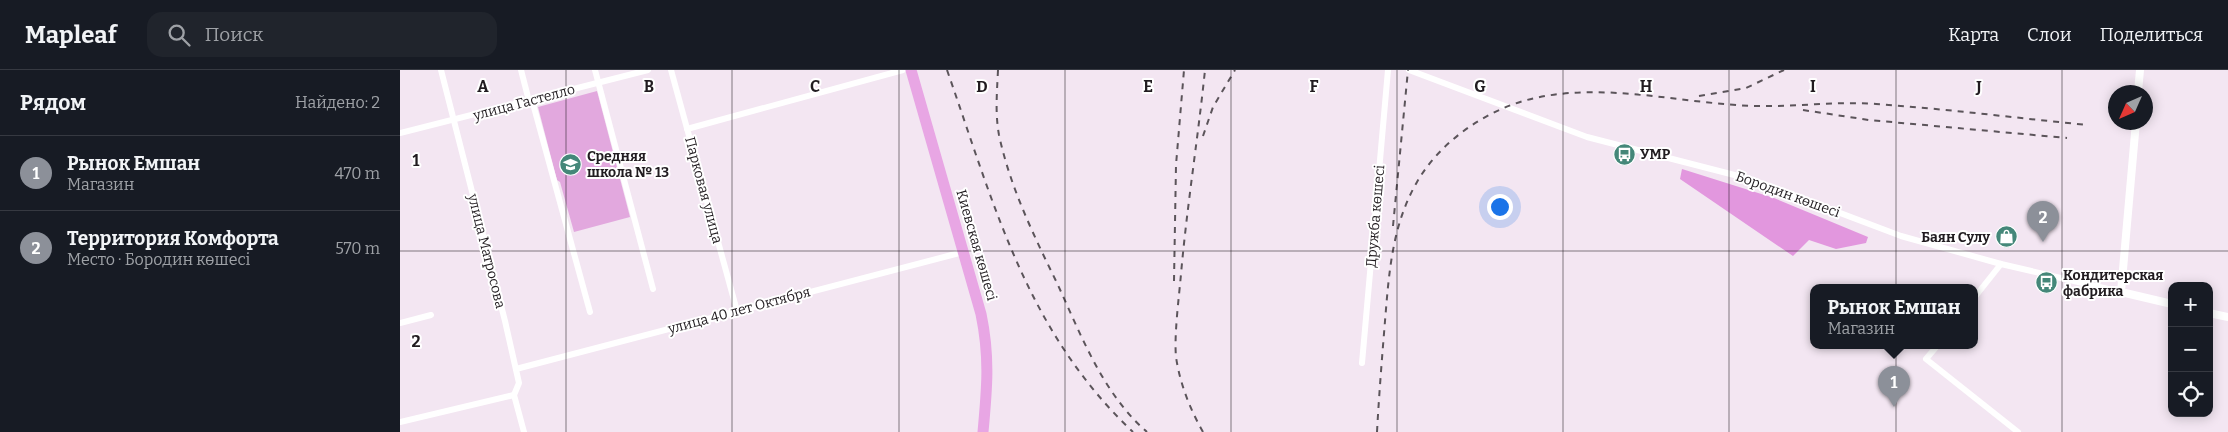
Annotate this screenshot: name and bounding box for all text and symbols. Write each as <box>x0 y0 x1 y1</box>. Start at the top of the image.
search box <box>147 12 497 57</box>
text: Mapleaf <box>25 21 117 49</box>
icon: search <box>165 21 193 49</box>
text: Поиск <box>205 23 263 46</box>
text: Карта <box>1948 24 1999 46</box>
text: Слои <box>2027 24 2072 46</box>
text: Поделиться <box>2100 24 2203 46</box>
text: A <box>477 77 489 96</box>
text: B <box>644 77 654 96</box>
text: C <box>810 77 820 96</box>
text: D <box>976 77 988 96</box>
text: E <box>1143 77 1153 96</box>
text: F <box>1310 77 1319 96</box>
text: G <box>1474 77 1486 96</box>
text: H <box>1640 77 1653 96</box>
text: I <box>1810 77 1816 96</box>
text: J <box>1975 77 1982 96</box>
street label: улица Гастелло <box>470 81 577 125</box>
north arrow <box>2108 85 2153 130</box>
text: Рядом <box>20 90 86 116</box>
text: Найдено: 2 <box>295 93 380 112</box>
street label: Парковая улица <box>681 135 726 246</box>
bus stop icon: УМР <box>1612 142 1636 166</box>
place label: УМР <box>1640 146 1671 163</box>
place label: Средняя школа № 13 <box>587 148 669 181</box>
text: 1 <box>413 151 420 170</box>
text: Рынок Емшан <box>67 152 200 175</box>
school or university icon: Средняя школа № 13 <box>559 152 583 176</box>
text: 1 <box>33 164 39 183</box>
text: 470 m <box>334 164 380 183</box>
street label: Дружба көшесі <box>1363 164 1388 268</box>
street label: Бородин көшесі <box>1733 168 1842 221</box>
text: Магазин <box>67 175 134 194</box>
street label: Киевская көшесі <box>953 188 1001 303</box>
street label: улица Матросова <box>464 191 509 310</box>
your location <box>1487 194 1513 220</box>
pin: 2 <box>2027 201 2059 242</box>
shop icon: Баян Сулу <box>1994 225 2018 249</box>
text: Территория Комфорта <box>67 227 279 250</box>
place label: Баян Сулу <box>1921 229 1990 246</box>
text: 2 <box>31 239 41 258</box>
text: 570 m <box>335 239 380 258</box>
text: Место · Бородин көшесі <box>67 250 250 269</box>
place label: Кондитерская фабрика <box>2063 267 2163 300</box>
bus stop icon: Кондитерская фабрика <box>2035 271 2059 295</box>
map controls <box>2168 282 2213 417</box>
button: + <box>2168 282 2213 327</box>
street label: улица 40 лет Октября <box>665 283 812 338</box>
popup <box>1810 284 1978 349</box>
text: Рынок Емшан <box>1827 296 1961 319</box>
text: Магазин <box>1827 319 1895 338</box>
button: − <box>2168 327 2213 372</box>
text: 2 <box>411 332 421 351</box>
pin: 1 <box>1878 366 1910 407</box>
button: locate <box>2168 372 2213 417</box>

